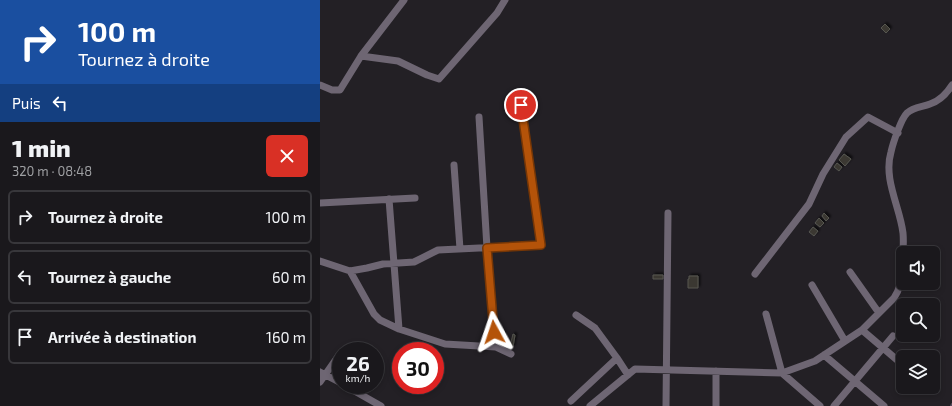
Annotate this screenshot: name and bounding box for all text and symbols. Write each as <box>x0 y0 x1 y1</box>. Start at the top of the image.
text: 100 m <box>78 14 156 48</box>
icon: right <box>12 16 64 68</box>
text: Tournez à droite <box>78 48 210 70</box>
pin <box>504 88 538 122</box>
icon: left <box>49 92 71 114</box>
text: Puis <box>12 94 41 112</box>
icon: arrive <box>510 94 532 116</box>
text: 1 min <box>12 133 71 162</box>
button: close <box>266 135 308 177</box>
text: 320 m · 08:48 <box>12 163 92 179</box>
icon: right <box>14 206 36 228</box>
text: Tournez à droite <box>48 208 163 226</box>
text: 100 m <box>265 208 306 226</box>
map controls <box>896 246 940 394</box>
button: sound <box>896 246 940 290</box>
icon: left <box>14 266 36 288</box>
text: Tournez à gauche <box>48 268 171 286</box>
text: 60 m <box>272 268 306 286</box>
button: search <box>896 298 940 342</box>
position arrow <box>473 311 515 353</box>
icon: arrive <box>14 326 36 348</box>
text: Arrivée à destination <box>48 328 196 346</box>
text: 160 m <box>266 328 306 346</box>
speed limit sign: 30 <box>392 342 444 394</box>
button: layers <box>896 350 940 394</box>
text: 26 <box>346 351 370 375</box>
text: km/h <box>346 372 370 384</box>

